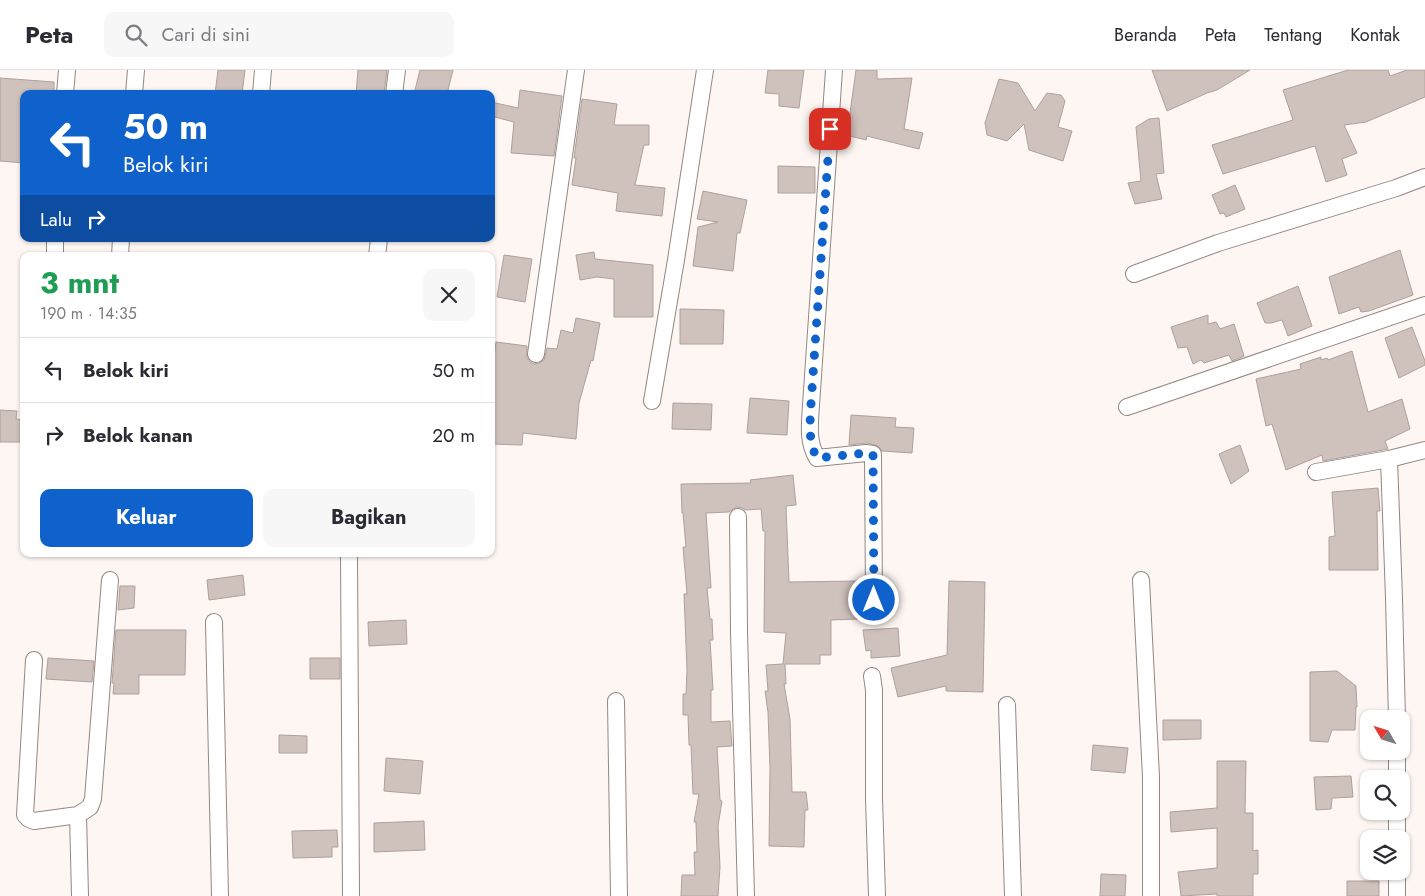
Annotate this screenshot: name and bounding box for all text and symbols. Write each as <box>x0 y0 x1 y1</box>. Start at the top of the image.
search box <box>104 12 454 57</box>
text: Peta <box>25 17 74 52</box>
icon: search <box>122 21 150 49</box>
text: Cari di sini <box>162 21 250 48</box>
text: Beranda <box>1114 22 1177 48</box>
text: Peta <box>1205 22 1236 48</box>
text: Tentang <box>1264 22 1322 48</box>
text: Kontak <box>1350 22 1400 48</box>
text: 50 m <box>123 102 208 152</box>
pin <box>809 108 851 150</box>
icon: left <box>40 110 105 175</box>
icon: arrive <box>816 115 844 143</box>
text: Belok kiri <box>123 148 209 180</box>
icon: right <box>82 205 110 233</box>
text: Lalu <box>40 206 72 233</box>
text: 3 mnt <box>40 261 119 304</box>
button: close <box>423 269 475 321</box>
text: 190 m · 14:35 <box>40 302 137 325</box>
icon: left <box>40 356 68 384</box>
text: Belok kiri <box>83 357 169 384</box>
text: 50 m <box>432 357 475 384</box>
icon: right <box>40 421 68 449</box>
text: Belok kanan <box>83 422 193 449</box>
text: 20 m <box>432 422 475 449</box>
button: Keluar <box>40 489 253 547</box>
button: Bagikan <box>263 489 475 547</box>
position arrow <box>847 573 899 625</box>
north arrow <box>1360 710 1410 760</box>
map controls <box>1360 710 1410 880</box>
button: search <box>1360 770 1410 820</box>
button: layers <box>1360 830 1410 880</box>

